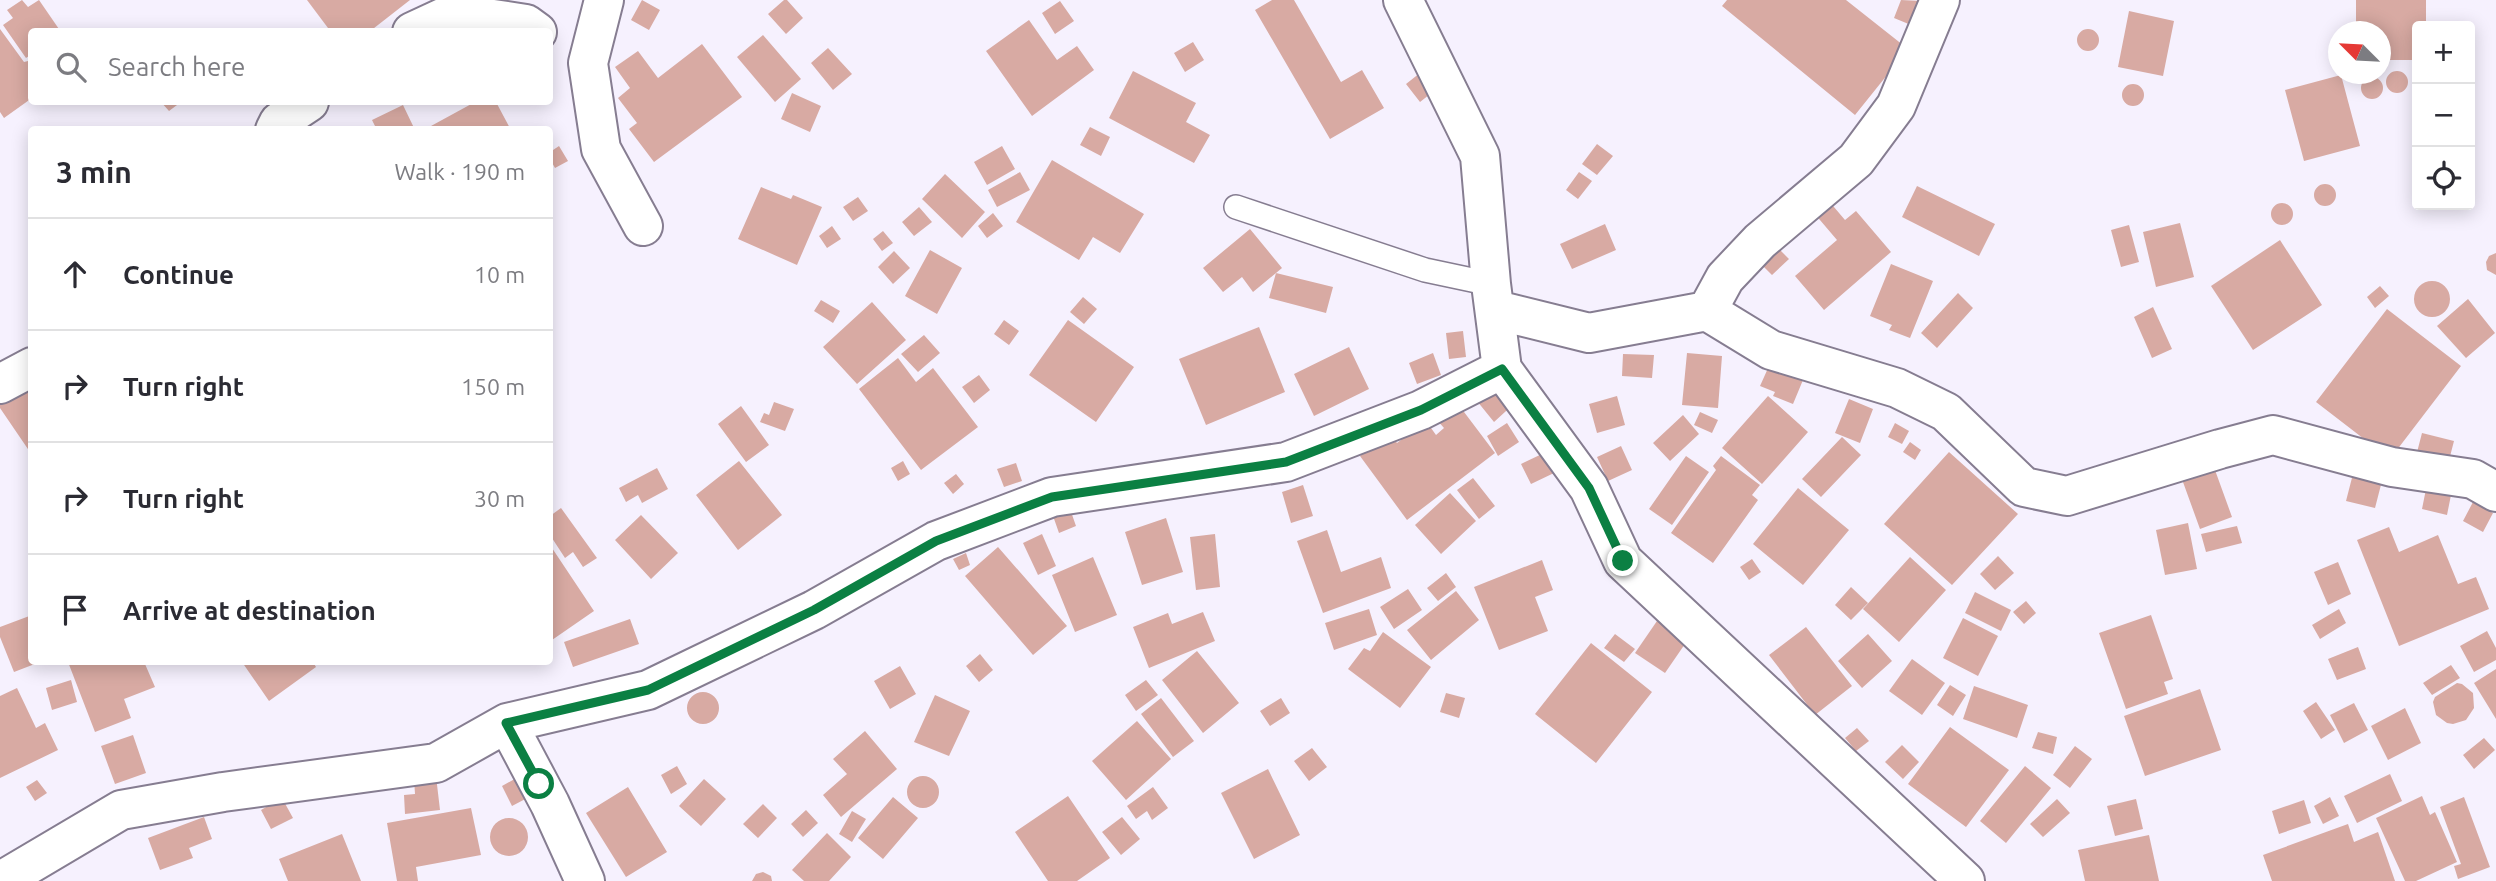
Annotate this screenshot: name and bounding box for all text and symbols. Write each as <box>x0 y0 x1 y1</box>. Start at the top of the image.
north arrow <box>2328 21 2391 84</box>
map controls <box>2412 21 2475 210</box>
button: + <box>2412 21 2475 84</box>
search box <box>28 28 553 105</box>
icon: search <box>52 48 90 86</box>
text: Search here <box>108 52 245 81</box>
button: − <box>2412 84 2475 147</box>
button: locate <box>2412 147 2475 210</box>
text: 3 min <box>56 155 132 189</box>
text: Walk · 190 m <box>394 159 525 184</box>
icon: ahead <box>56 255 94 293</box>
text: Continue <box>123 260 234 289</box>
text: 10 m <box>474 262 525 287</box>
icon: right <box>56 367 94 405</box>
text: Turn right <box>123 372 244 401</box>
text: 150 m <box>461 374 525 399</box>
icon: right <box>56 479 94 517</box>
text: Turn right <box>123 484 244 513</box>
text: 30 m <box>474 486 525 511</box>
route end <box>1607 545 1638 576</box>
icon: arrive <box>56 591 94 629</box>
text: Arrive at destination <box>123 596 376 625</box>
route start <box>523 768 554 799</box>

